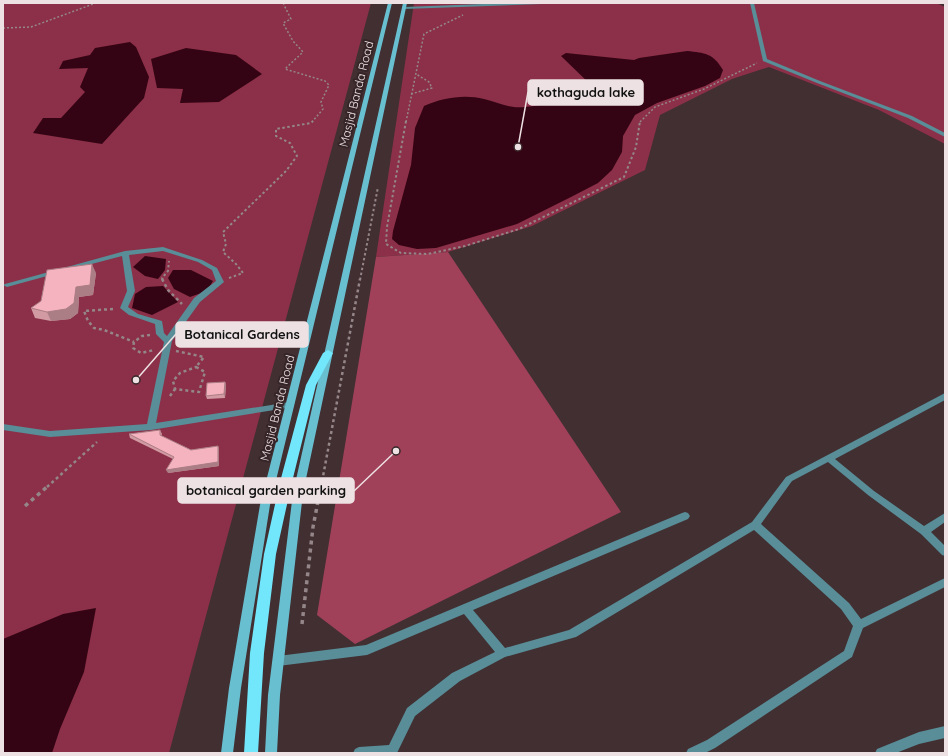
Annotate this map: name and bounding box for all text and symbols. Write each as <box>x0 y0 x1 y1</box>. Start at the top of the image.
street label: Masjid Banda Road <box>336 39 376 149</box>
callout: kothaguda lake <box>528 80 643 105</box>
text: kothaguda lake <box>537 84 636 100</box>
callout: Botanical Gardens <box>176 322 308 347</box>
text: Botanical Gardens <box>184 326 300 342</box>
street label: Masjid Banda Road <box>257 353 297 463</box>
callout: botanical garden parking <box>178 478 354 503</box>
text: botanical garden parking <box>186 482 346 498</box>

